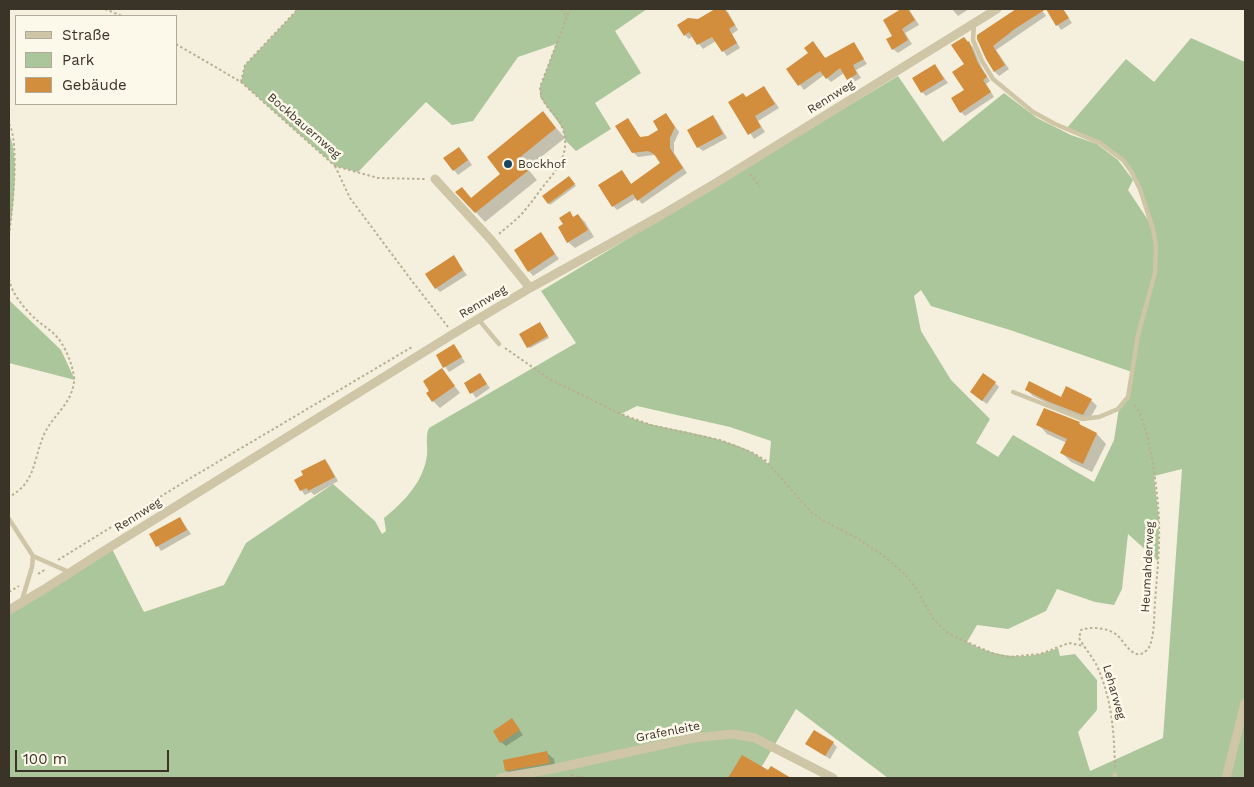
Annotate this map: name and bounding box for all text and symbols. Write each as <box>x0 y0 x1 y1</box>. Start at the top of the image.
legend <box>15 15 178 105</box>
text: Straße <box>62 26 110 44</box>
text: Park <box>62 51 94 69</box>
text: Gebäude <box>62 76 127 94</box>
street label: Rennweg <box>805 77 857 117</box>
street label: Bockbauernweg <box>264 90 344 162</box>
place label: Bockhof <box>518 157 566 171</box>
marker: Bockhof <box>502 158 514 170</box>
street label: Rennweg <box>457 282 509 322</box>
street label: Rennweg <box>112 495 164 535</box>
street label: Heumahderweg <box>1138 521 1158 613</box>
street label: Leharweg <box>1099 663 1129 721</box>
street label: Grafenleite <box>635 719 701 745</box>
scale bar <box>18 740 171 772</box>
text: 100 m <box>23 750 67 768</box>

